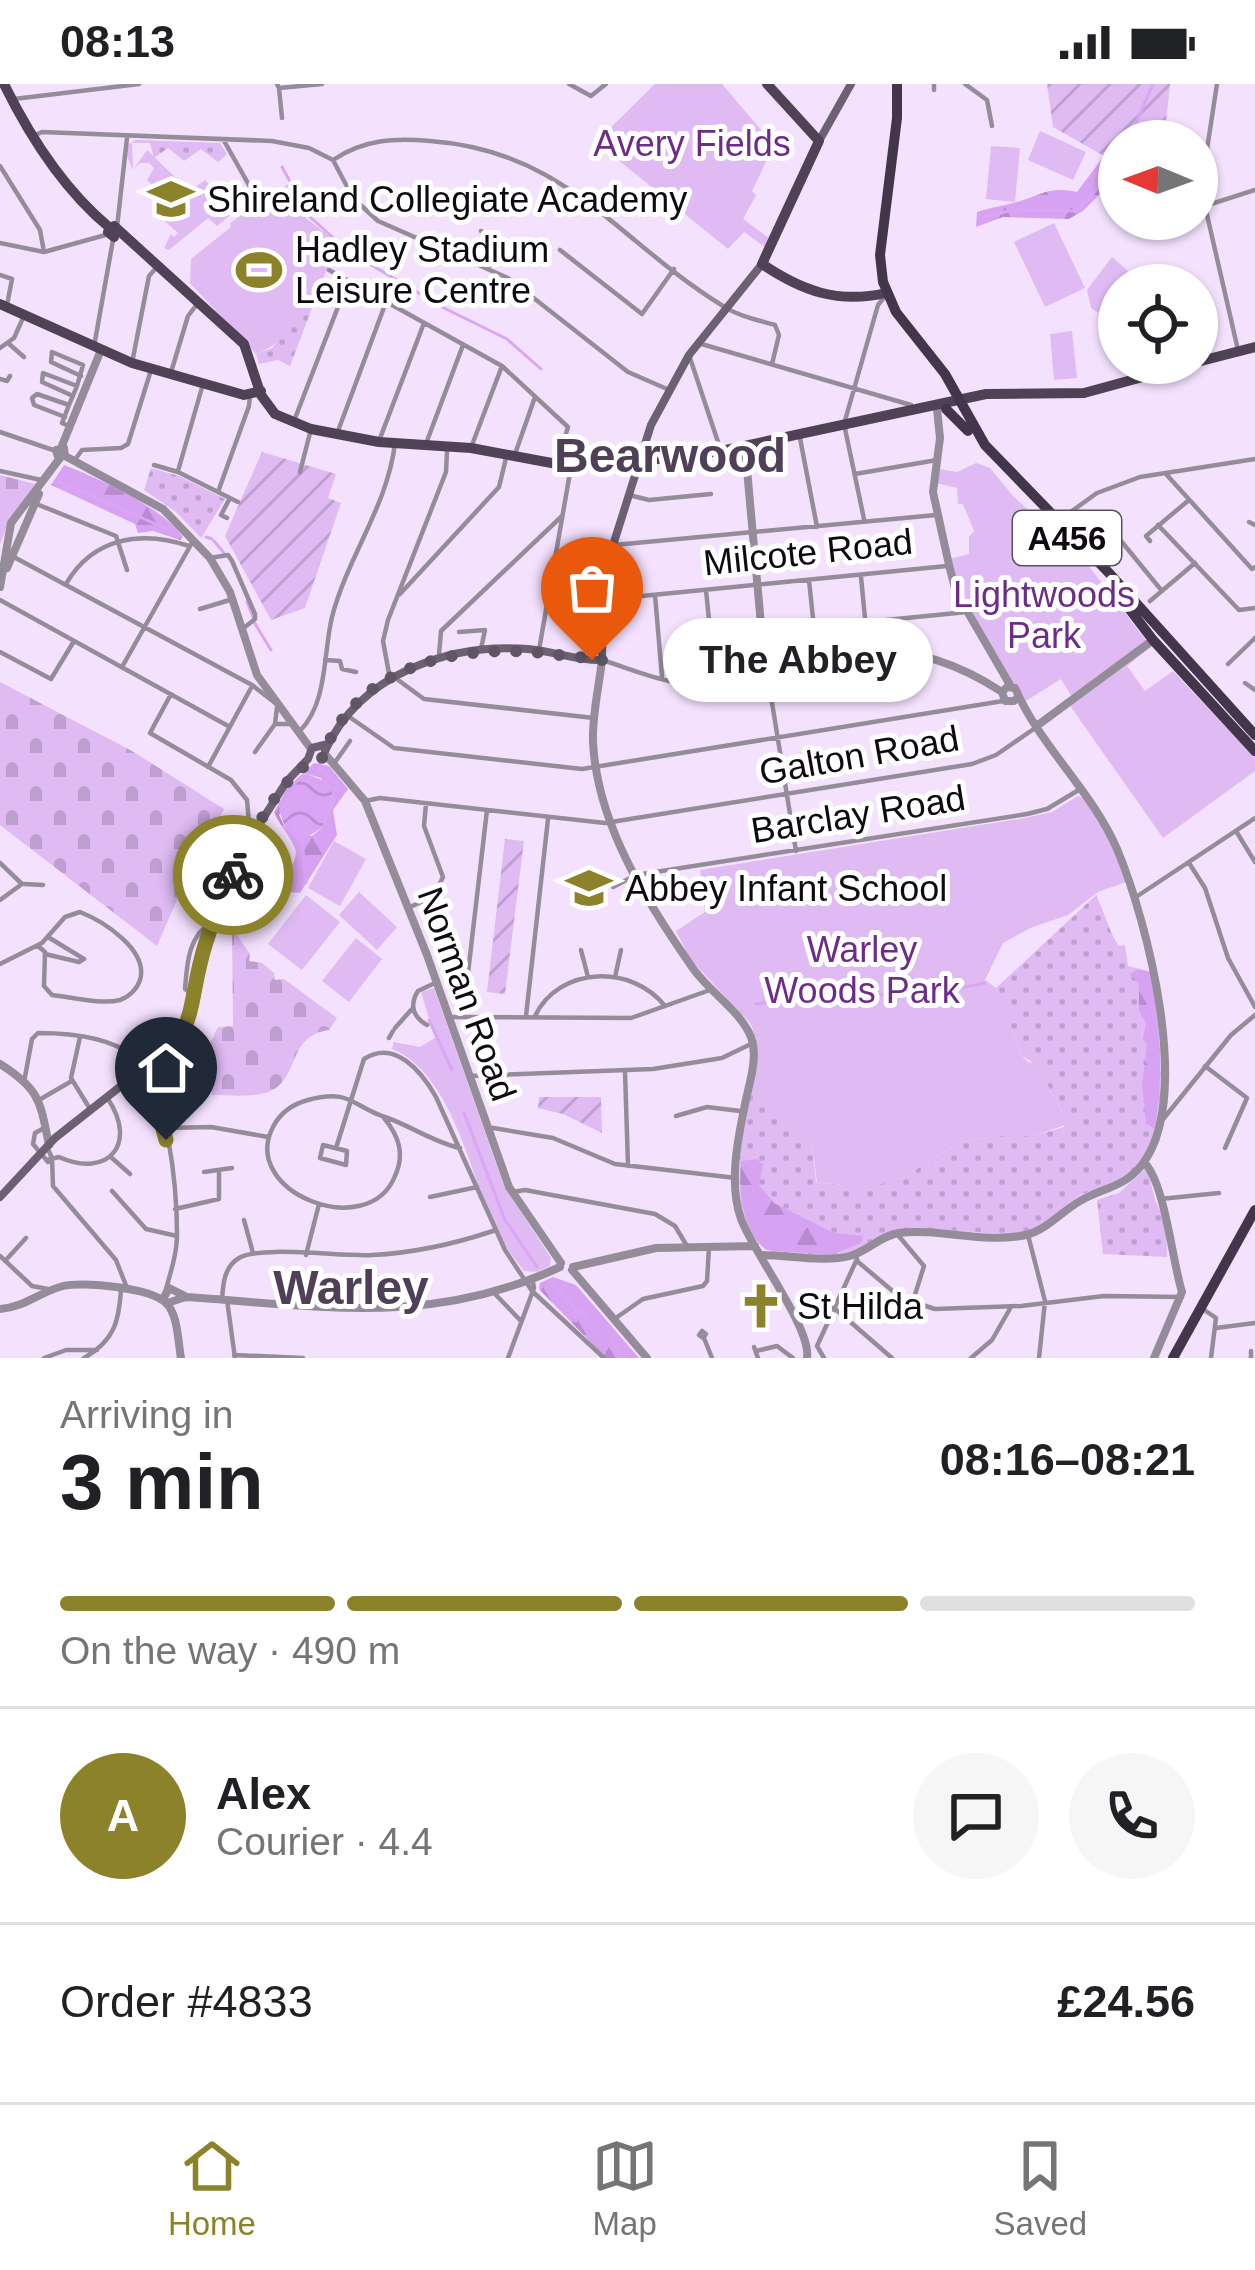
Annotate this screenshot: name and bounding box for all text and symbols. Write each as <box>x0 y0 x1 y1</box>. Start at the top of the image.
text: 08:13 <box>60 16 175 67</box>
north arrow <box>1098 120 1218 240</box>
map controls <box>1098 120 1218 384</box>
park label: Avery Fields <box>593 123 791 164</box>
school or university icon: Shireland Collegiate Academy <box>146 174 196 224</box>
place label: Shireland Collegiate Academy <box>207 179 687 220</box>
place label: Hadley Stadium Leisure Centre <box>295 229 549 311</box>
sports icon: Hadley Stadium Leisure Centre <box>234 245 284 295</box>
button: locate <box>1098 264 1218 384</box>
district label: Bearwood <box>554 429 786 482</box>
road number: A456 <box>1013 511 1121 565</box>
street label: Milcote Road <box>701 521 915 583</box>
pin <box>541 537 643 660</box>
icon: bag <box>559 555 625 621</box>
park label: Lightwoods Park <box>953 574 1135 656</box>
callout: The Abbey <box>664 618 934 702</box>
text: The Abbey <box>699 638 897 681</box>
street label: Galton Road <box>756 717 962 793</box>
street label: Barclay Road <box>748 777 968 851</box>
courier <box>173 815 293 935</box>
icon: bike <box>200 842 266 908</box>
school or university icon: Abbey Infant School <box>564 863 614 913</box>
place label: Abbey Infant School <box>625 868 947 909</box>
street label: Norman Road <box>409 882 525 1106</box>
park label: Warley Woods Park <box>764 929 961 1011</box>
pin <box>115 1017 217 1140</box>
icon: home <box>133 1035 199 1101</box>
district label: Warley <box>273 1261 429 1314</box>
church icon: St Hilda <box>736 1281 786 1331</box>
place label: St Hilda <box>797 1286 924 1327</box>
text: Arriving in <box>60 1393 233 1436</box>
text: 08:16–08:21 <box>940 1434 1195 1485</box>
text: 3 min <box>60 1438 264 1526</box>
text: On the way · 490 m <box>60 1629 400 1672</box>
button: chat <box>913 1753 1039 1879</box>
button: phone <box>1069 1753 1195 1879</box>
text: Alex <box>216 1768 311 1819</box>
text: A <box>107 1790 139 1841</box>
text: Courier · 4.4 <box>216 1820 433 1863</box>
text: Order #4833 <box>60 1976 313 2027</box>
text: £24.56 <box>1057 1976 1195 2027</box>
tab: Home <box>168 2133 256 2243</box>
tab: Map <box>592 2133 658 2243</box>
tab: Saved <box>994 2133 1087 2243</box>

